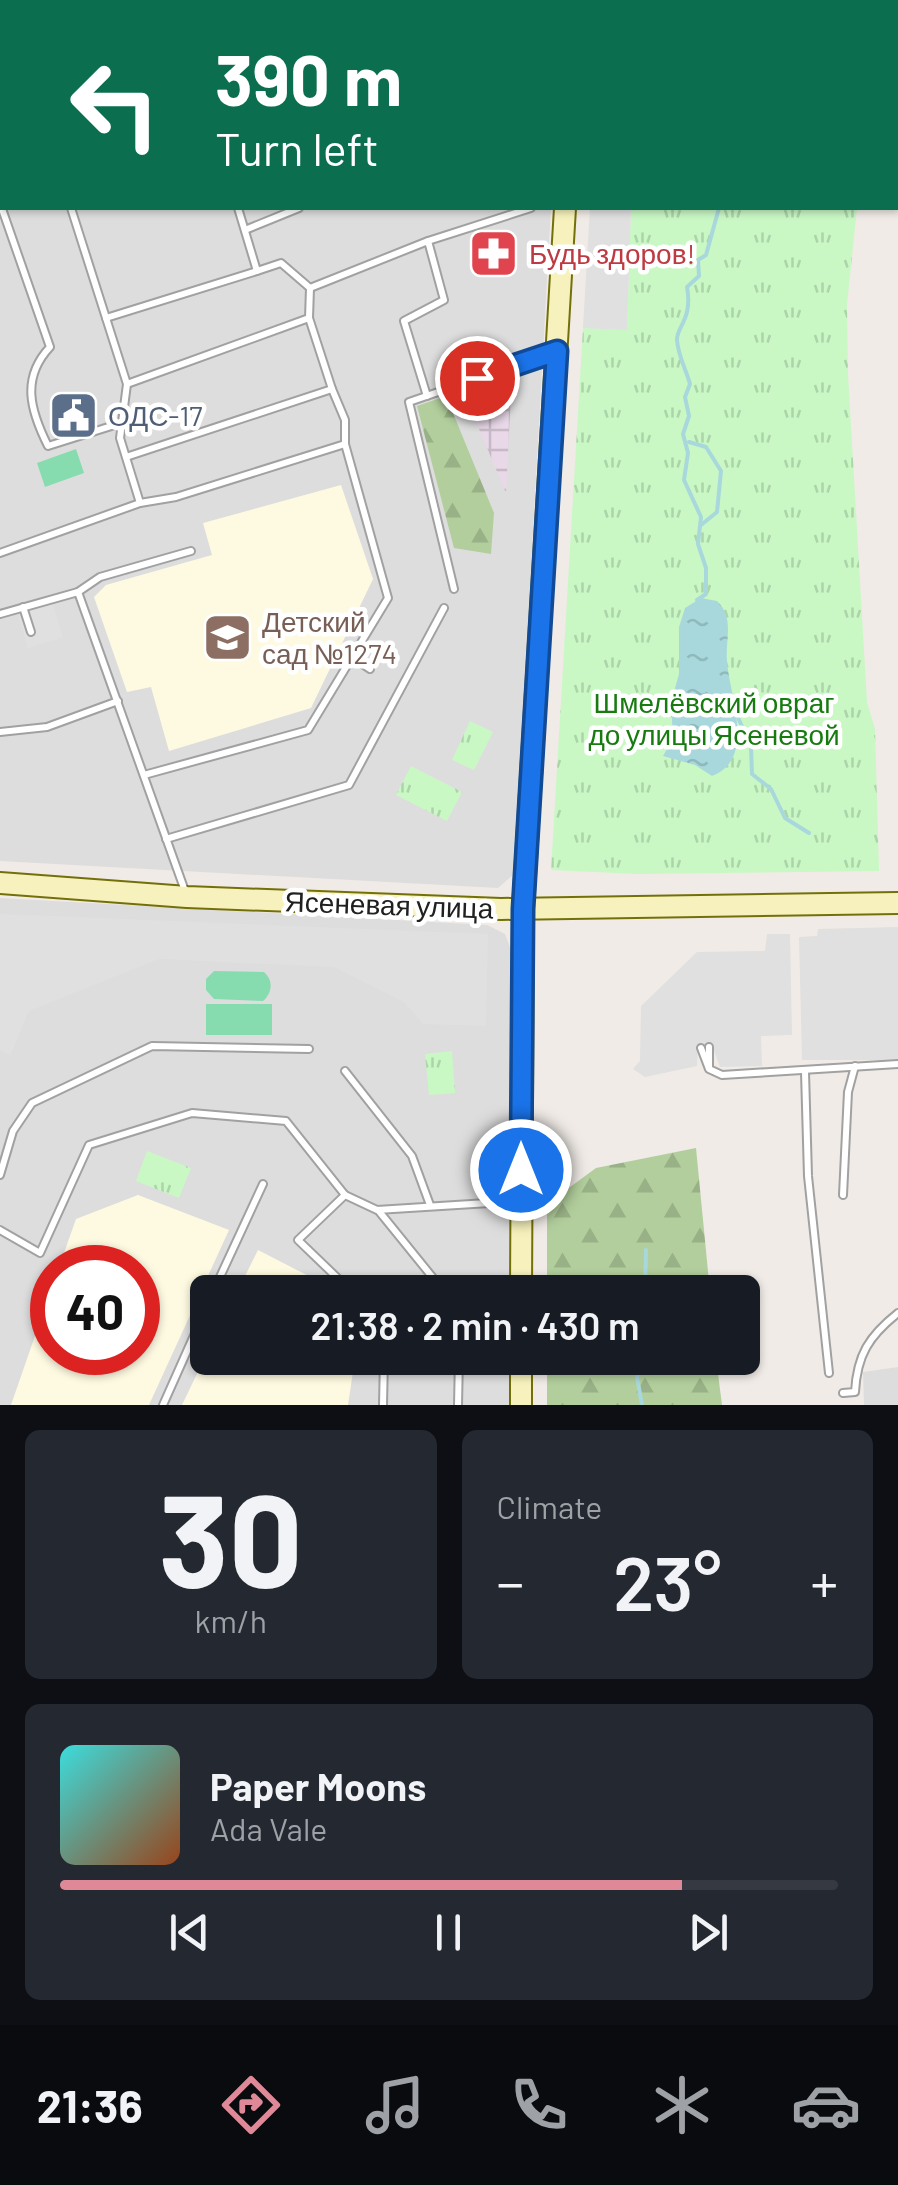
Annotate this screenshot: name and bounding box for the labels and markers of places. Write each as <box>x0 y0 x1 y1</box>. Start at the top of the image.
pharmacy icon: Будь здоров! <box>468 228 520 280</box>
place label: Будь здоров! <box>529 236 695 270</box>
pin <box>435 336 520 421</box>
public building icon: ОДС-17 <box>47 390 99 442</box>
place label: ОДС-17 <box>108 398 202 432</box>
place label: Детский сад №1274 <box>262 604 397 670</box>
school or university icon: Детский сад №1274 <box>201 612 253 664</box>

